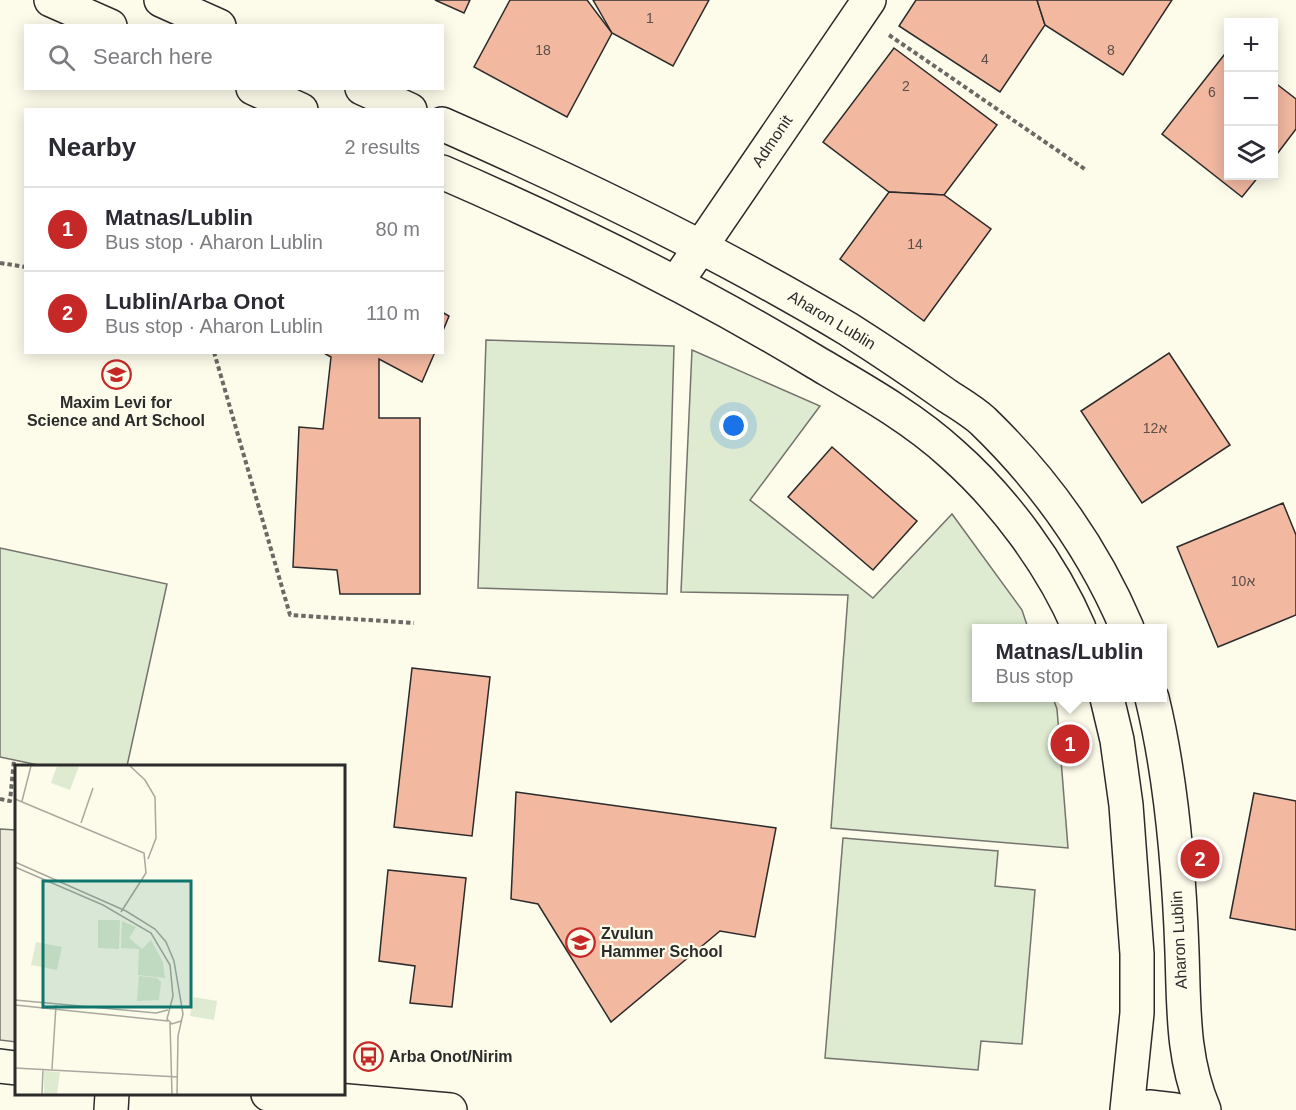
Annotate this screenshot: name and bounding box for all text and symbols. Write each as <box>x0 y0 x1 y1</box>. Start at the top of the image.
house number: 1 <box>646 10 654 26</box>
map controls <box>1224 18 1278 180</box>
button: + <box>1224 18 1278 72</box>
search box <box>24 24 444 90</box>
icon: search <box>45 41 78 74</box>
house number: 18 <box>535 42 551 58</box>
house number: 8 <box>1107 42 1115 58</box>
text: Search here <box>93 44 213 69</box>
house number: 4 <box>981 51 989 67</box>
button: − <box>1224 72 1278 126</box>
house number: 2 <box>902 78 910 94</box>
house number: 6 <box>1208 84 1216 100</box>
street label: Admonit <box>749 111 796 170</box>
button: layers <box>1224 126 1278 180</box>
text: Nearby <box>48 132 136 162</box>
text: 2 results <box>344 136 420 158</box>
text: Matnas/Lublin <box>105 205 253 230</box>
text: 1 <box>62 218 73 240</box>
text: 80 m <box>376 218 420 240</box>
text: Bus stop · Aharon Lublin <box>105 231 323 253</box>
house number: 14 <box>907 236 923 252</box>
street label: Aharon Lublin <box>785 287 879 353</box>
text: Lublin/Arba Onot <box>105 289 285 314</box>
text: 2 <box>62 302 73 324</box>
text: 110 m <box>366 302 420 324</box>
text: Bus stop · Aharon Lublin <box>105 315 323 337</box>
school or university icon: Maxim Levi for Science and Art School <box>100 358 132 390</box>
place label: Maxim Levi for Science and Art School <box>27 394 205 429</box>
your location <box>719 411 748 440</box>
house number: 12א <box>1143 420 1167 436</box>
house number: 10א <box>1231 573 1255 589</box>
popup <box>972 624 1167 702</box>
text: Matnas/Lublin <box>996 639 1143 664</box>
text: Bus stop <box>996 665 1073 687</box>
pin: 1 <box>1050 722 1090 766</box>
inset map <box>15 765 345 1095</box>
pin: 2 <box>1180 836 1220 882</box>
street label: Aharon Lublin <box>1168 890 1190 990</box>
place label: Zvulun Hammer School <box>601 925 723 960</box>
school or university icon: Zvulun Hammer School <box>564 926 596 958</box>
bus stop icon: Arba Onot/Nirim <box>352 1040 384 1072</box>
place label: Arba Onot/Nirim <box>389 1048 513 1065</box>

